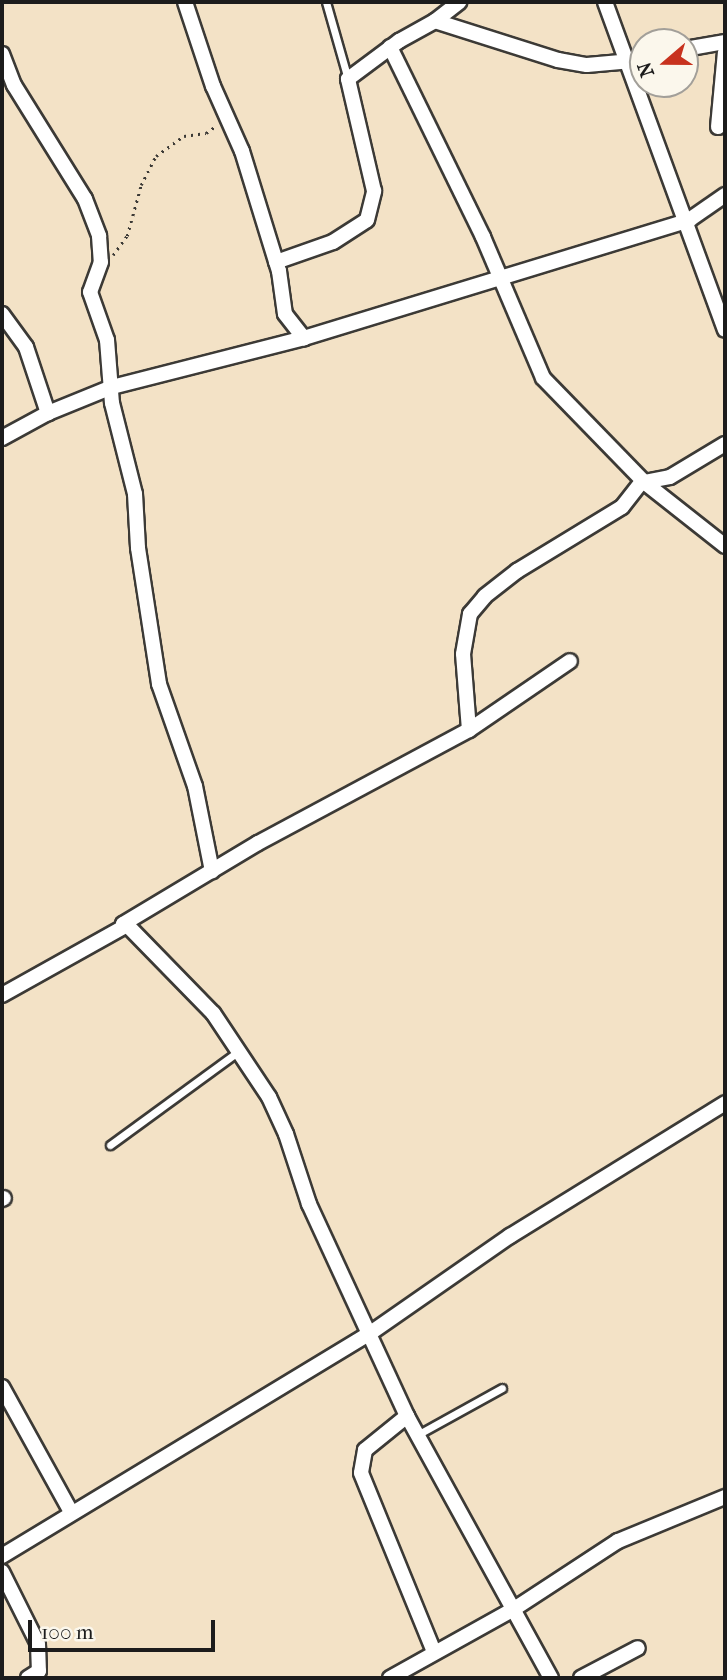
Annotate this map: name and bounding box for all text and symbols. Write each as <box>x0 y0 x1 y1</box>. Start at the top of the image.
north arrow <box>629 28 699 98</box>
text: N <box>633 59 659 80</box>
scale bar <box>32 1606 219 1650</box>
text: 100 m <box>41 1620 94 1644</box>

